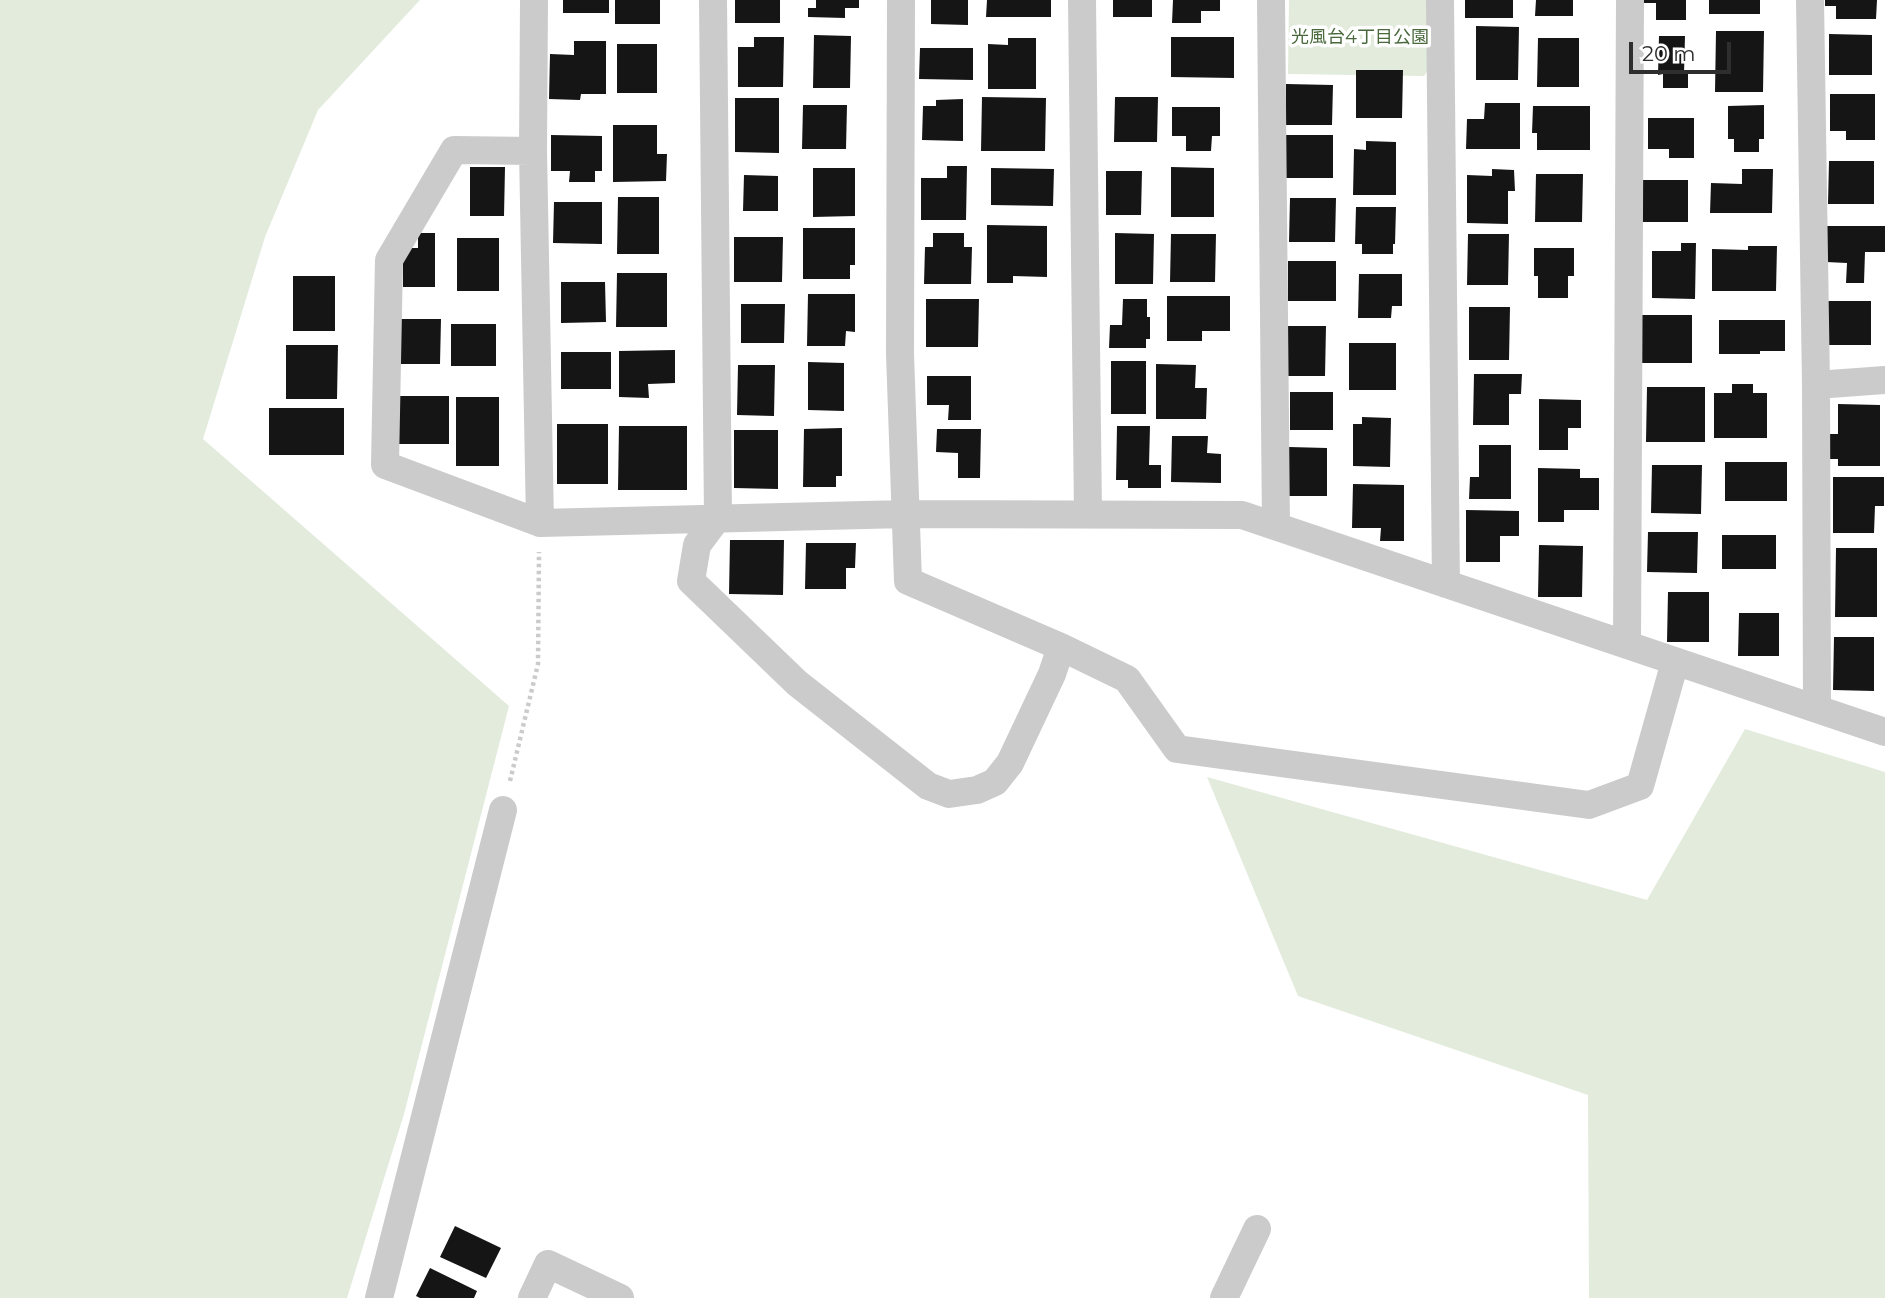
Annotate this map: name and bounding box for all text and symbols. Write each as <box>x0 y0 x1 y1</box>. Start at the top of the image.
park label: 光風台4丁目公園 <box>1291 27 1429 49</box>
scale bar <box>1633 28 1734 72</box>
text: 20 m <box>1642 41 1696 66</box>

